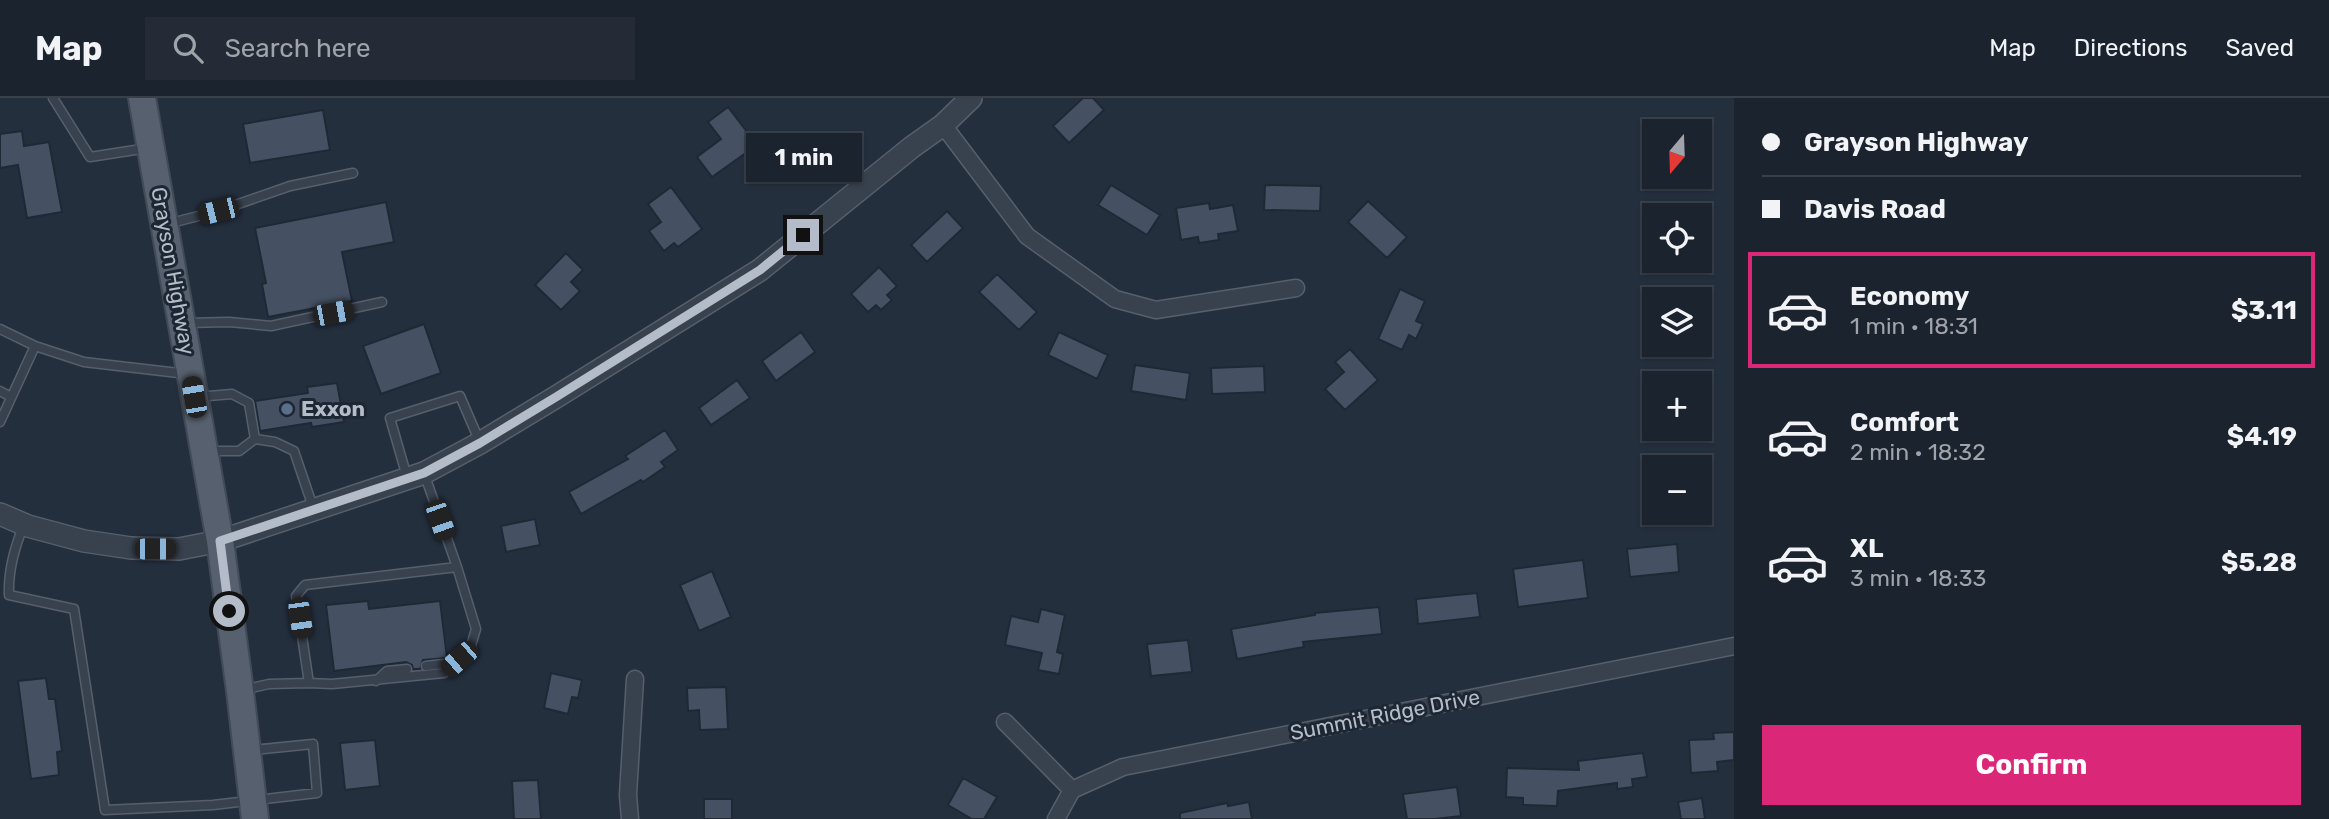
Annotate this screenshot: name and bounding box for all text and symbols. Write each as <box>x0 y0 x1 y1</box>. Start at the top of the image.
search box <box>145 17 635 80</box>
text: Map <box>35 29 103 68</box>
icon: search <box>169 29 207 67</box>
text: Search here <box>225 33 370 64</box>
text: Map <box>1989 34 2036 62</box>
text: Directions <box>2074 34 2187 62</box>
text: Saved <box>2225 34 2294 62</box>
north arrow <box>1642 119 1712 189</box>
map controls <box>1642 119 1712 525</box>
text: Grayson Highway <box>1804 127 2029 158</box>
callout: 1 min <box>745 134 861 183</box>
text: 1 min <box>775 143 833 171</box>
street label: Grayson Highway <box>146 185 201 357</box>
text: Davis Road <box>1804 194 1946 225</box>
car <box>196 196 241 226</box>
button: locate <box>1642 203 1712 273</box>
route end <box>787 219 819 251</box>
icon: car <box>1766 279 1829 342</box>
text: Economy <box>1850 281 1969 312</box>
button: layers <box>1642 287 1712 357</box>
text: $3.11 <box>2231 295 2297 326</box>
car <box>311 299 356 327</box>
text: 1 min · 18:31 <box>1850 312 1978 340</box>
button: + <box>1642 371 1712 441</box>
car <box>181 374 208 420</box>
place label: Exxon <box>301 396 365 421</box>
marker: Exxon <box>279 401 295 417</box>
icon: car <box>1766 405 1829 468</box>
text: Comfort <box>1850 407 1959 438</box>
text: $4.19 <box>2227 421 2297 452</box>
text: 2 min · 18:32 <box>1850 438 1986 466</box>
button: − <box>1642 455 1712 525</box>
car <box>424 497 457 543</box>
icon: car <box>1766 531 1829 594</box>
text: XL <box>1850 533 1883 564</box>
car <box>135 539 177 560</box>
text: $5.28 <box>2221 547 2297 578</box>
text: 3 min · 18:33 <box>1850 564 1986 592</box>
route start <box>213 595 245 627</box>
car <box>287 596 314 640</box>
car <box>437 637 482 681</box>
street label: Summit Ridge Drive <box>1288 684 1482 745</box>
button: Confirm <box>1762 725 2301 805</box>

